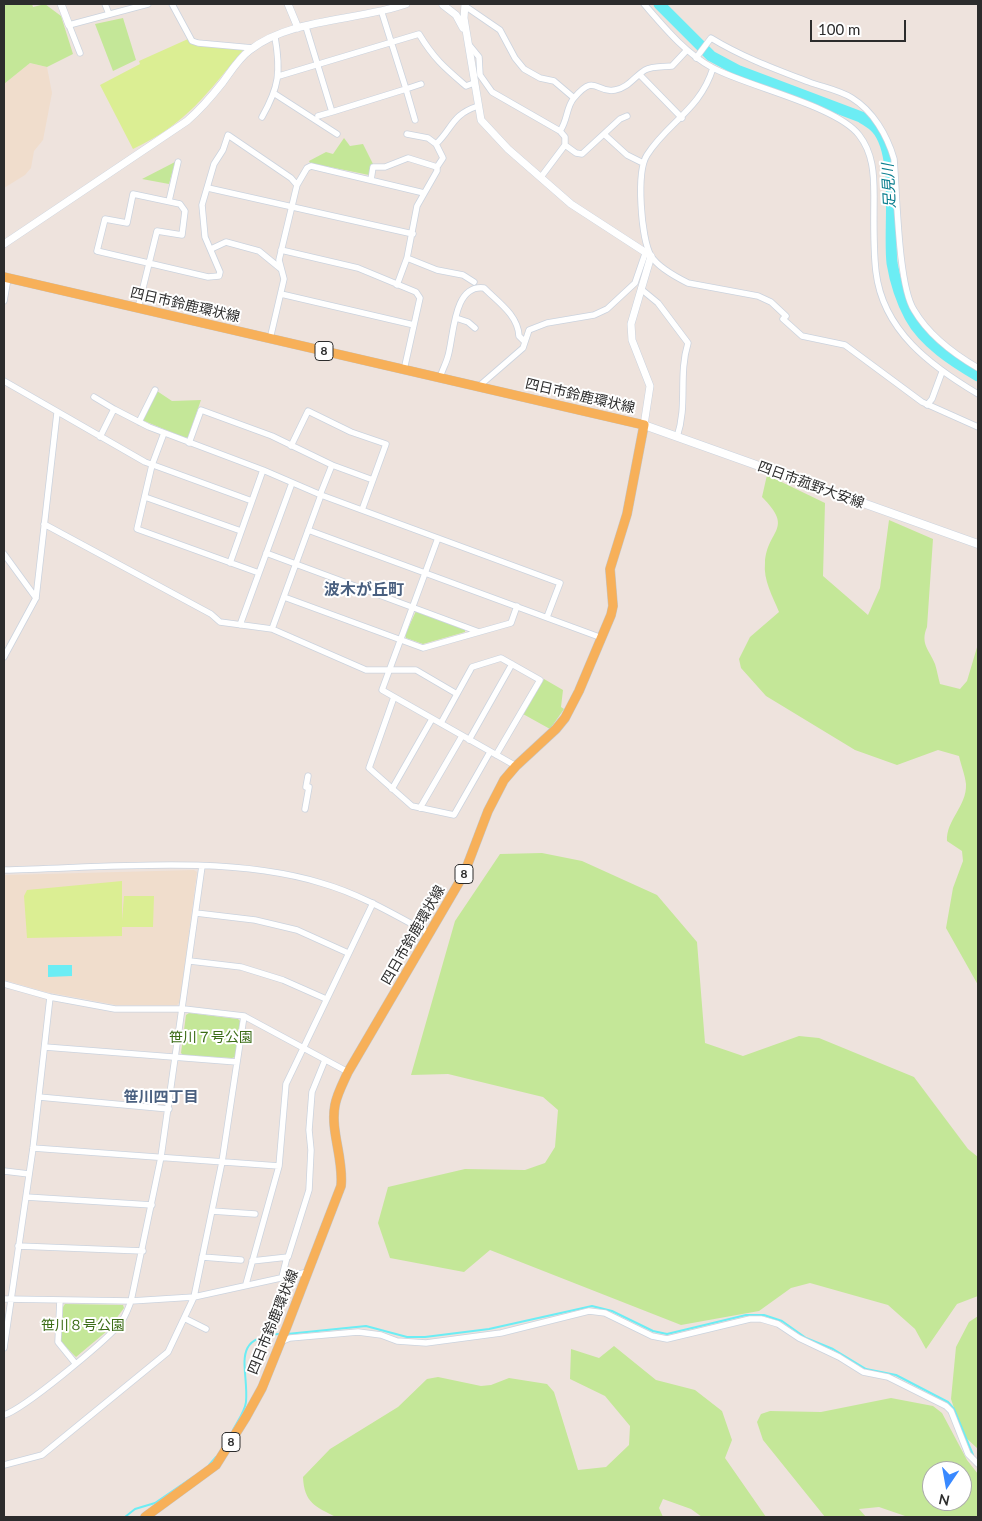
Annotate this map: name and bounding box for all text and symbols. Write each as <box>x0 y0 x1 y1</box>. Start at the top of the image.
scale bar <box>812 10 908 42</box>
text: 100 m <box>818 20 860 38</box>
water label: 足見川 <box>879 163 899 209</box>
street label: 四日市鈴鹿環状線 <box>129 284 241 326</box>
road number: 8 <box>315 342 333 361</box>
street label: 四日市鈴鹿環状線 <box>524 375 636 417</box>
street label: 四日市菰野大安線 <box>756 458 866 512</box>
district label: 波木が丘町 <box>324 580 404 600</box>
road number: 8 <box>455 864 473 884</box>
street label: 四日市鈴鹿環状線 <box>378 882 448 988</box>
park label: 笹川７号公園 <box>169 1029 253 1045</box>
district label: 笹川四丁目 <box>124 1088 198 1106</box>
street label: 四日市鈴鹿環状線 <box>244 1267 302 1377</box>
park label: 笹川８号公園 <box>41 1317 125 1333</box>
road number: 8 <box>222 1432 240 1451</box>
north arrow <box>922 1461 972 1511</box>
text: N <box>937 1491 951 1510</box>

